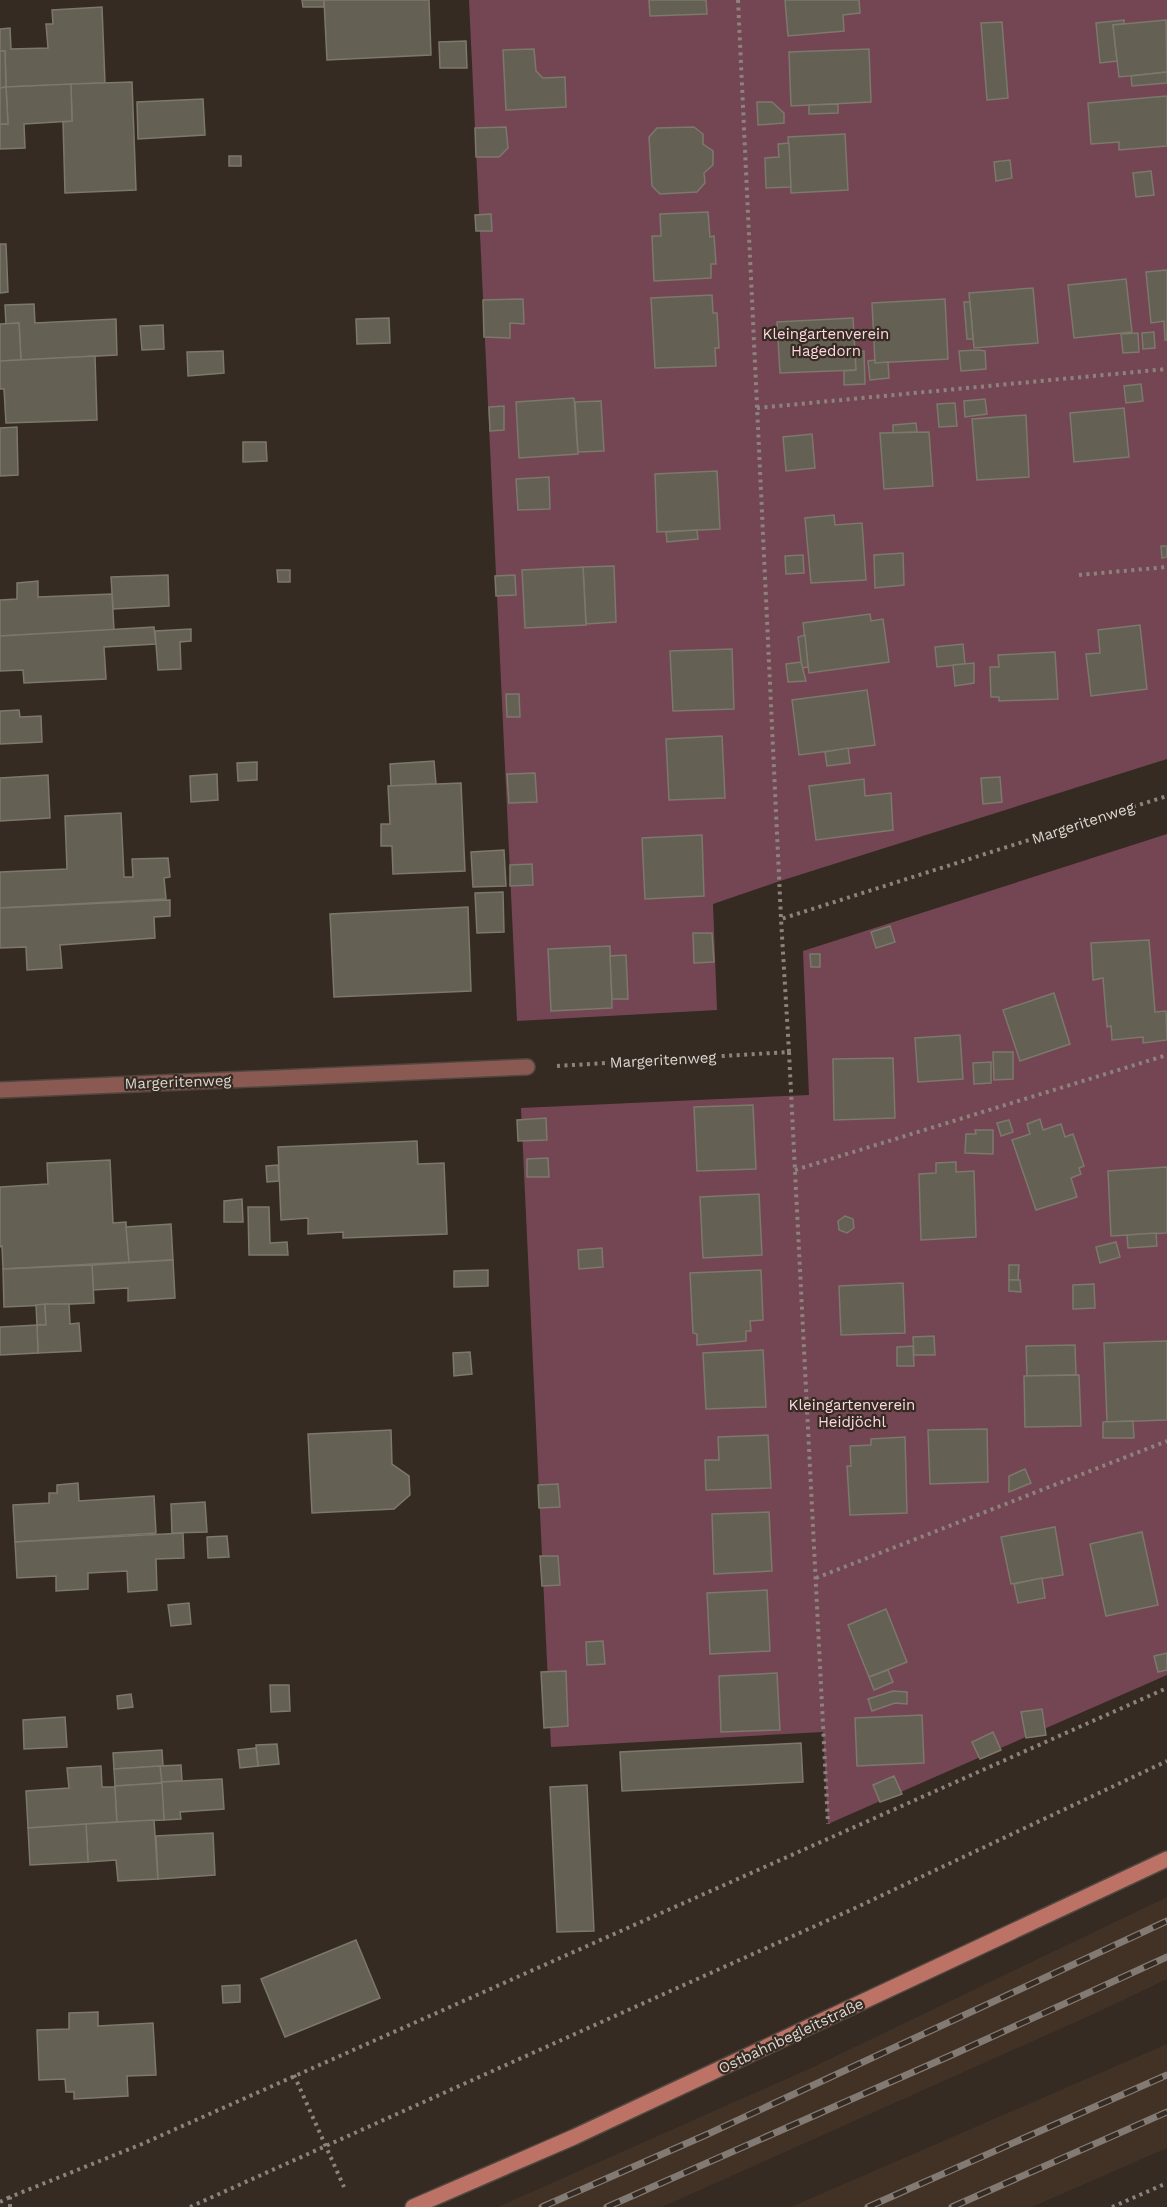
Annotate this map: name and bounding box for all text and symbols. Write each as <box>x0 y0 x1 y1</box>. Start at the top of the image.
park label: Kleingartenverein Hagedorn <box>763 325 889 360</box>
street label: Margeritenweg <box>1029 798 1137 848</box>
street label: Margeritenweg <box>609 1048 717 1072</box>
street label: Margeritenweg <box>124 1071 232 1093</box>
park label: Kleingartenverein Heidjöchl <box>789 1396 915 1431</box>
street label: Ostbahnbegleitstraße <box>716 1994 866 2078</box>

